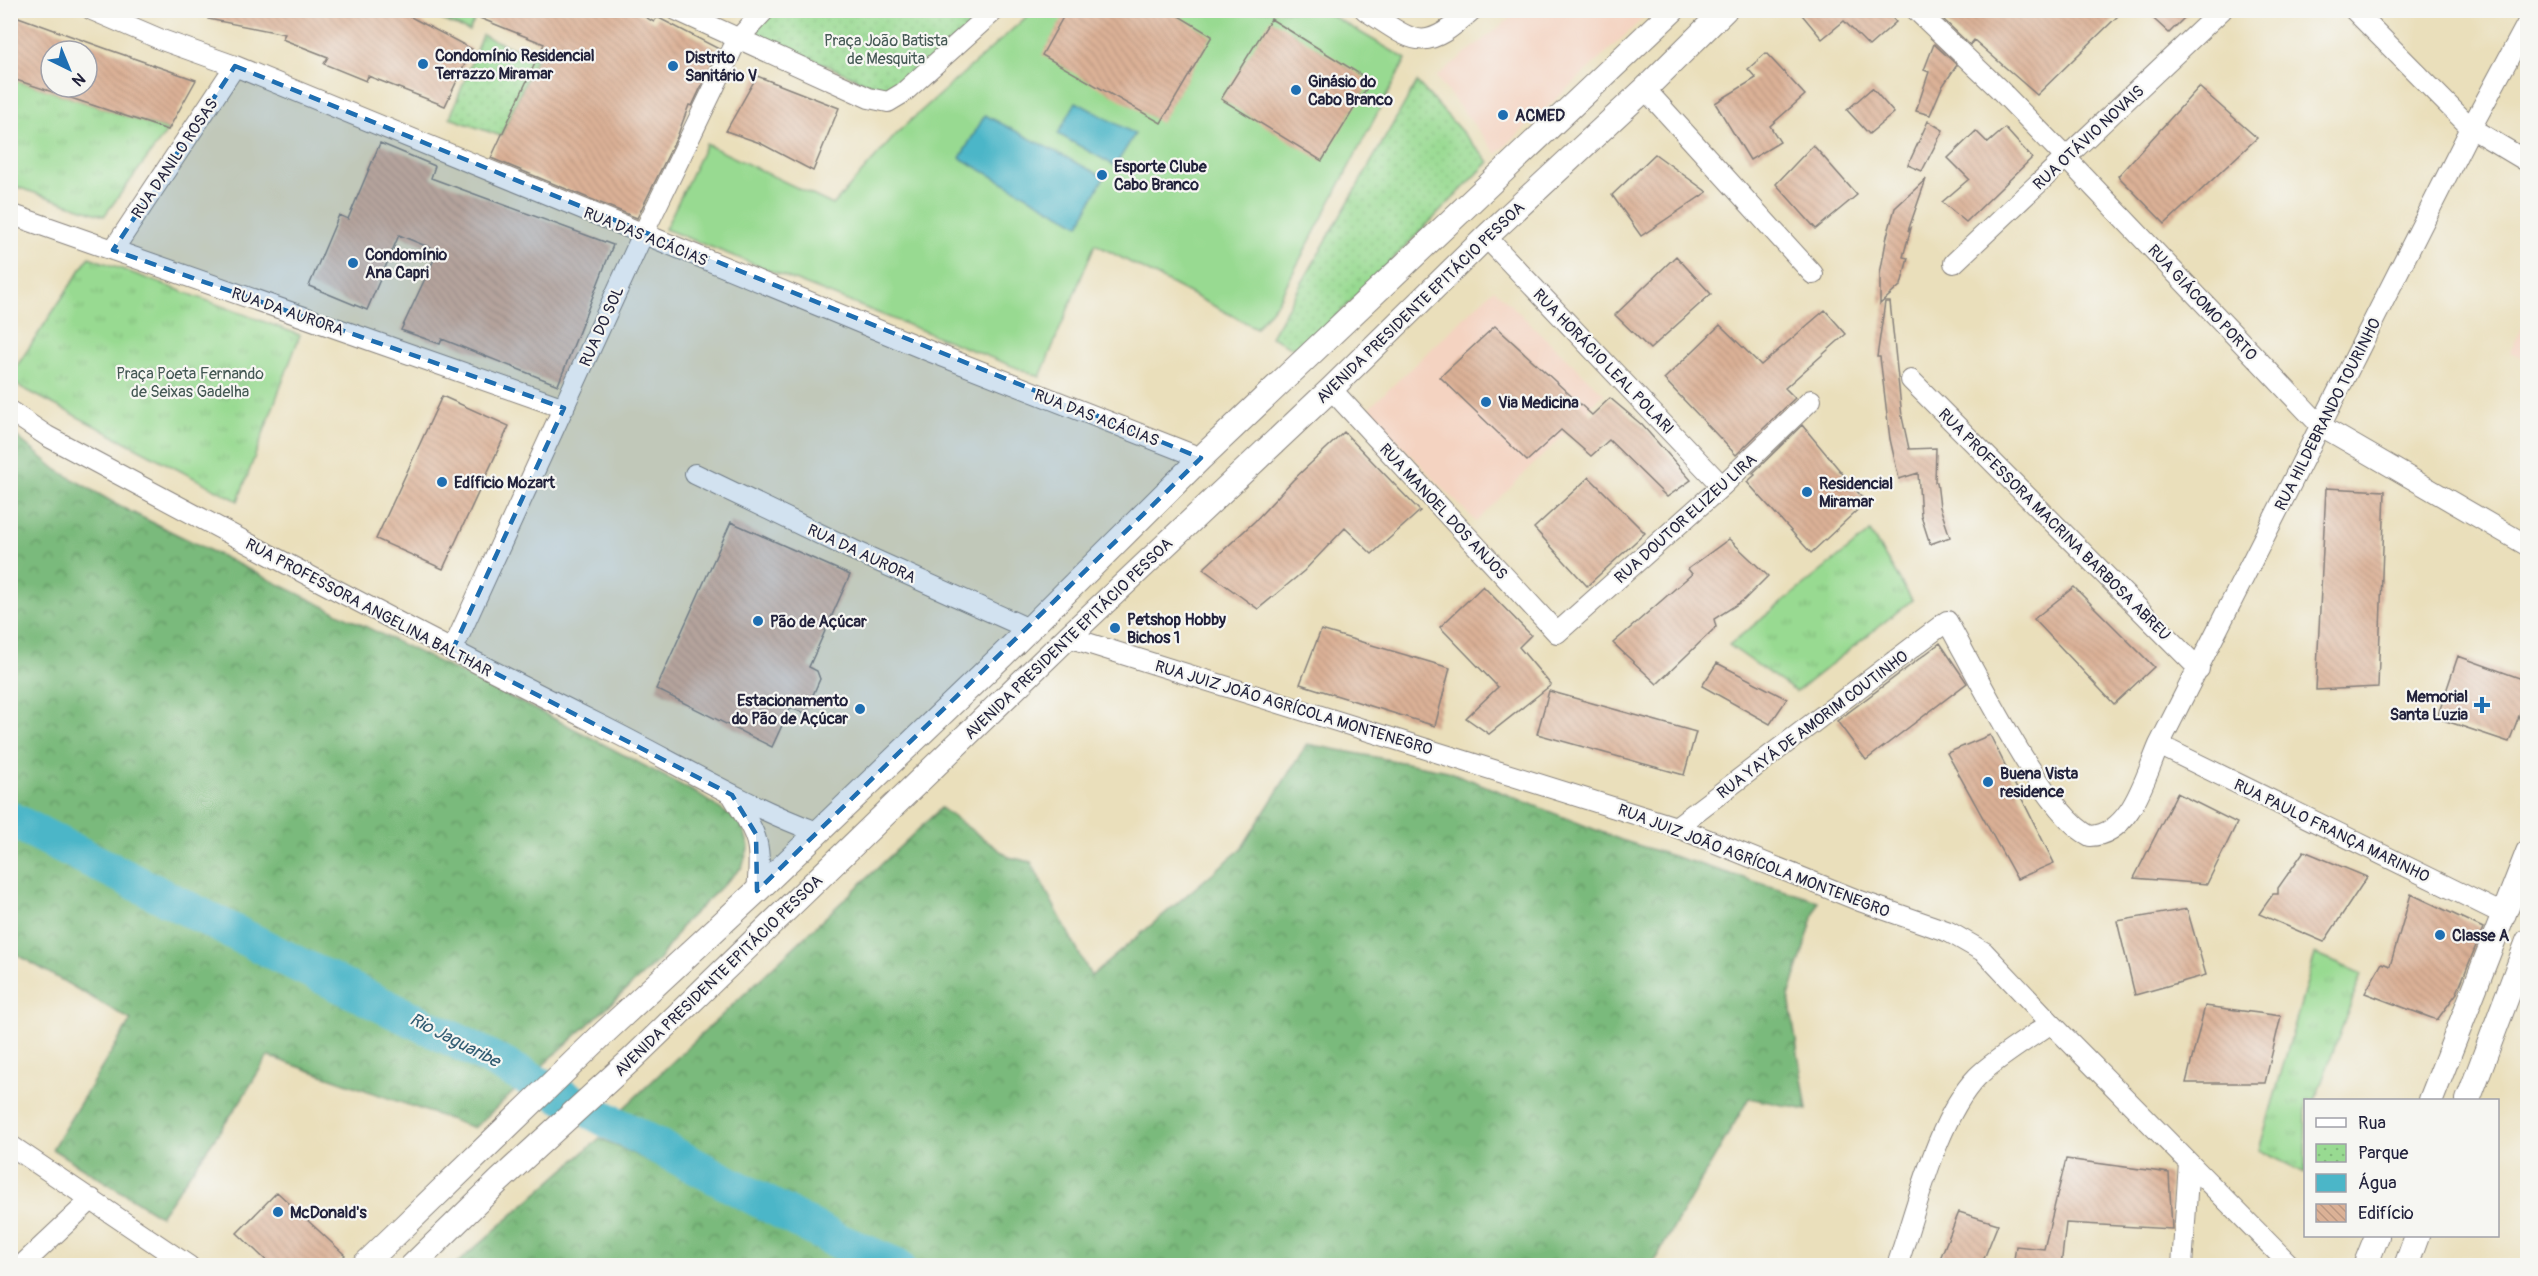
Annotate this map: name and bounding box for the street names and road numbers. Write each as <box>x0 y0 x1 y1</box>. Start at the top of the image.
street label: RUA OTÁVIO NOVAIS <box>2029 81 2148 194</box>
street label: RUA DANILO ROSAS <box>127 95 222 222</box>
street label: AVENIDA PRESIDENTE EPITÁCIO PESSOA <box>1312 198 1529 408</box>
street label: RUA DAS ACÁCIAS <box>581 203 711 271</box>
street label: RUA GIÁCOMO PORTO <box>2143 240 2261 365</box>
street label: RUA DA AURORA <box>229 283 347 341</box>
street label: RUA DO SOL <box>575 283 629 370</box>
street label: RUA HORÁCIO LEAL POLARI <box>1529 285 1678 439</box>
street label: RUA HILDEBRANDO TOURINHO <box>2271 315 2385 514</box>
street label: RUA DAS ACÁCIAS <box>1031 385 1162 451</box>
street label: RUA PROFESSORA MACRINA BARBOSA ABREU <box>1934 404 2175 645</box>
street label: RUA MANOEL DOS ANJOS <box>1375 439 1512 584</box>
street label: RUA DOUTOR ELIZEU LIRA <box>1610 450 1761 588</box>
street label: RUA DA AURORA <box>804 520 919 588</box>
street label: RUA PROFESSORA ANGELINA BALTHAR <box>242 534 495 682</box>
street label: AVENIDA PRESIDENTE EPITÁCIO PESSOA <box>960 534 1177 744</box>
street label: RUA YAYÁ DE AMORIM COUTINHO <box>1713 646 1912 803</box>
street label: RUA JUIZ JOÃO AGRÍCOLA MONTENEGRO <box>1152 656 1435 760</box>
street label: RUA PAULO FRANÇA MARINHO <box>2230 775 2433 887</box>
street label: RUA JUIZ JOÃO AGRÍCOLA MONTENEGRO <box>1615 800 1892 922</box>
street label: AVENIDA PRESIDENTE EPITÁCIO PESSOA <box>610 871 827 1081</box>

